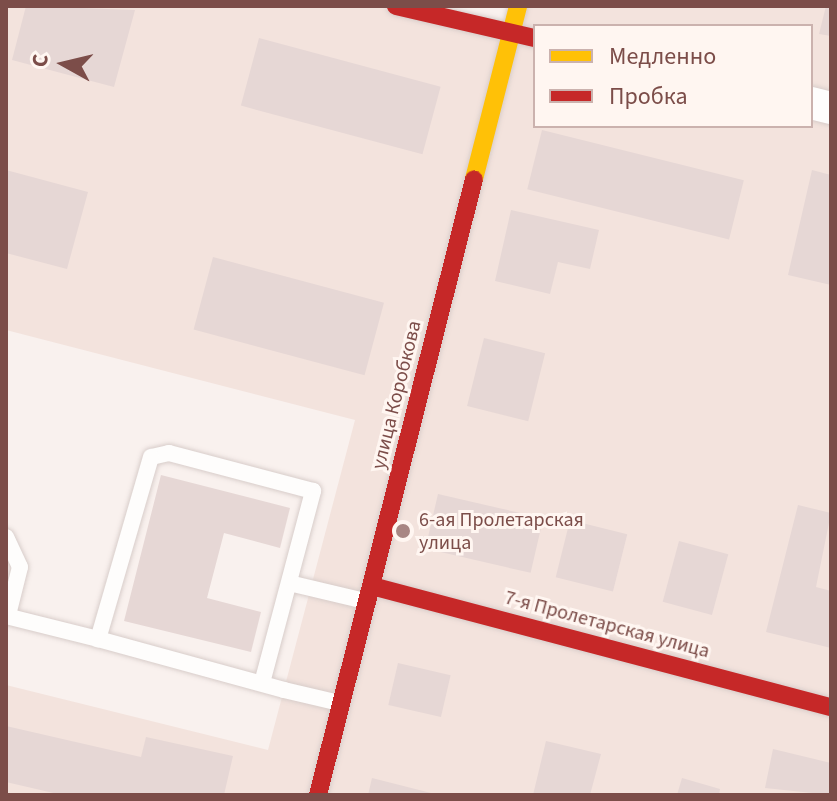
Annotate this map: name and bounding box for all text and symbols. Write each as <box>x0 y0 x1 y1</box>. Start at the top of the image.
north arrow <box>24 24 104 104</box>
legend <box>533 24 813 128</box>
text: Медленно <box>609 39 716 74</box>
text: С <box>23 52 57 69</box>
text: Пробка <box>609 79 688 114</box>
street label: улица Коробкова <box>367 318 427 472</box>
place label: 6-ая Пролетарская улица <box>419 508 584 555</box>
marker: 6-ая Пролетарская улица <box>394 522 412 540</box>
street label: 7-я Пролетарская улица <box>502 586 712 664</box>

